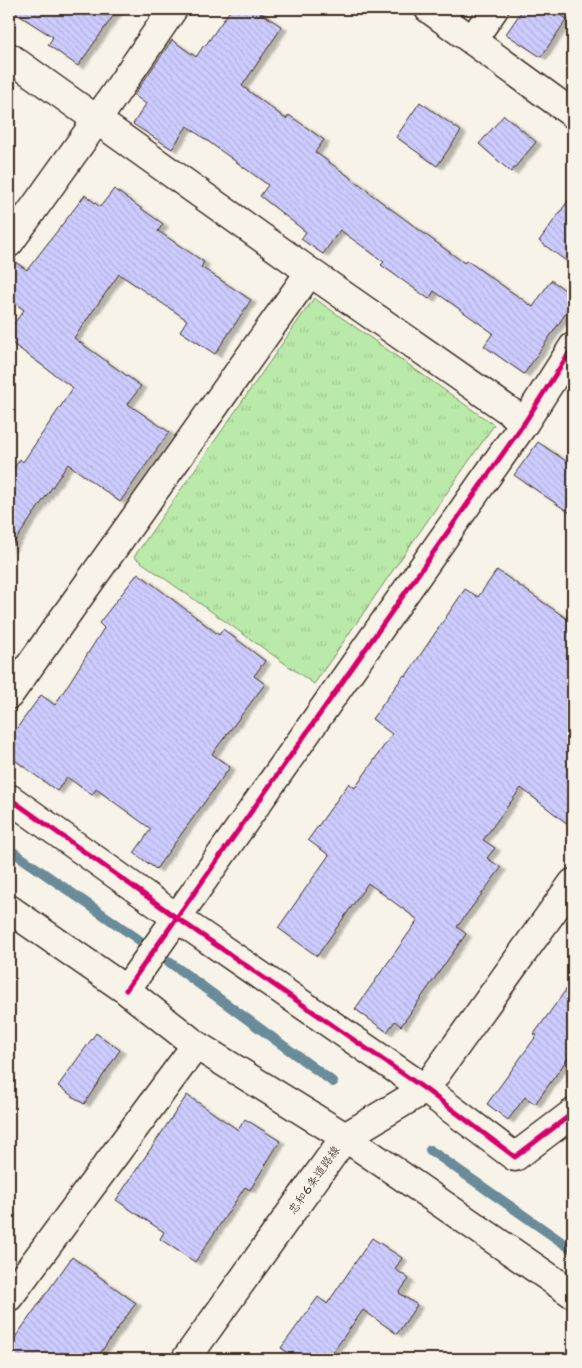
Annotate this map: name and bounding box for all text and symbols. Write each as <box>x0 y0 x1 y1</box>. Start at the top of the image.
street label: 忠和6条道路線 <box>284 1142 344 1218</box>

